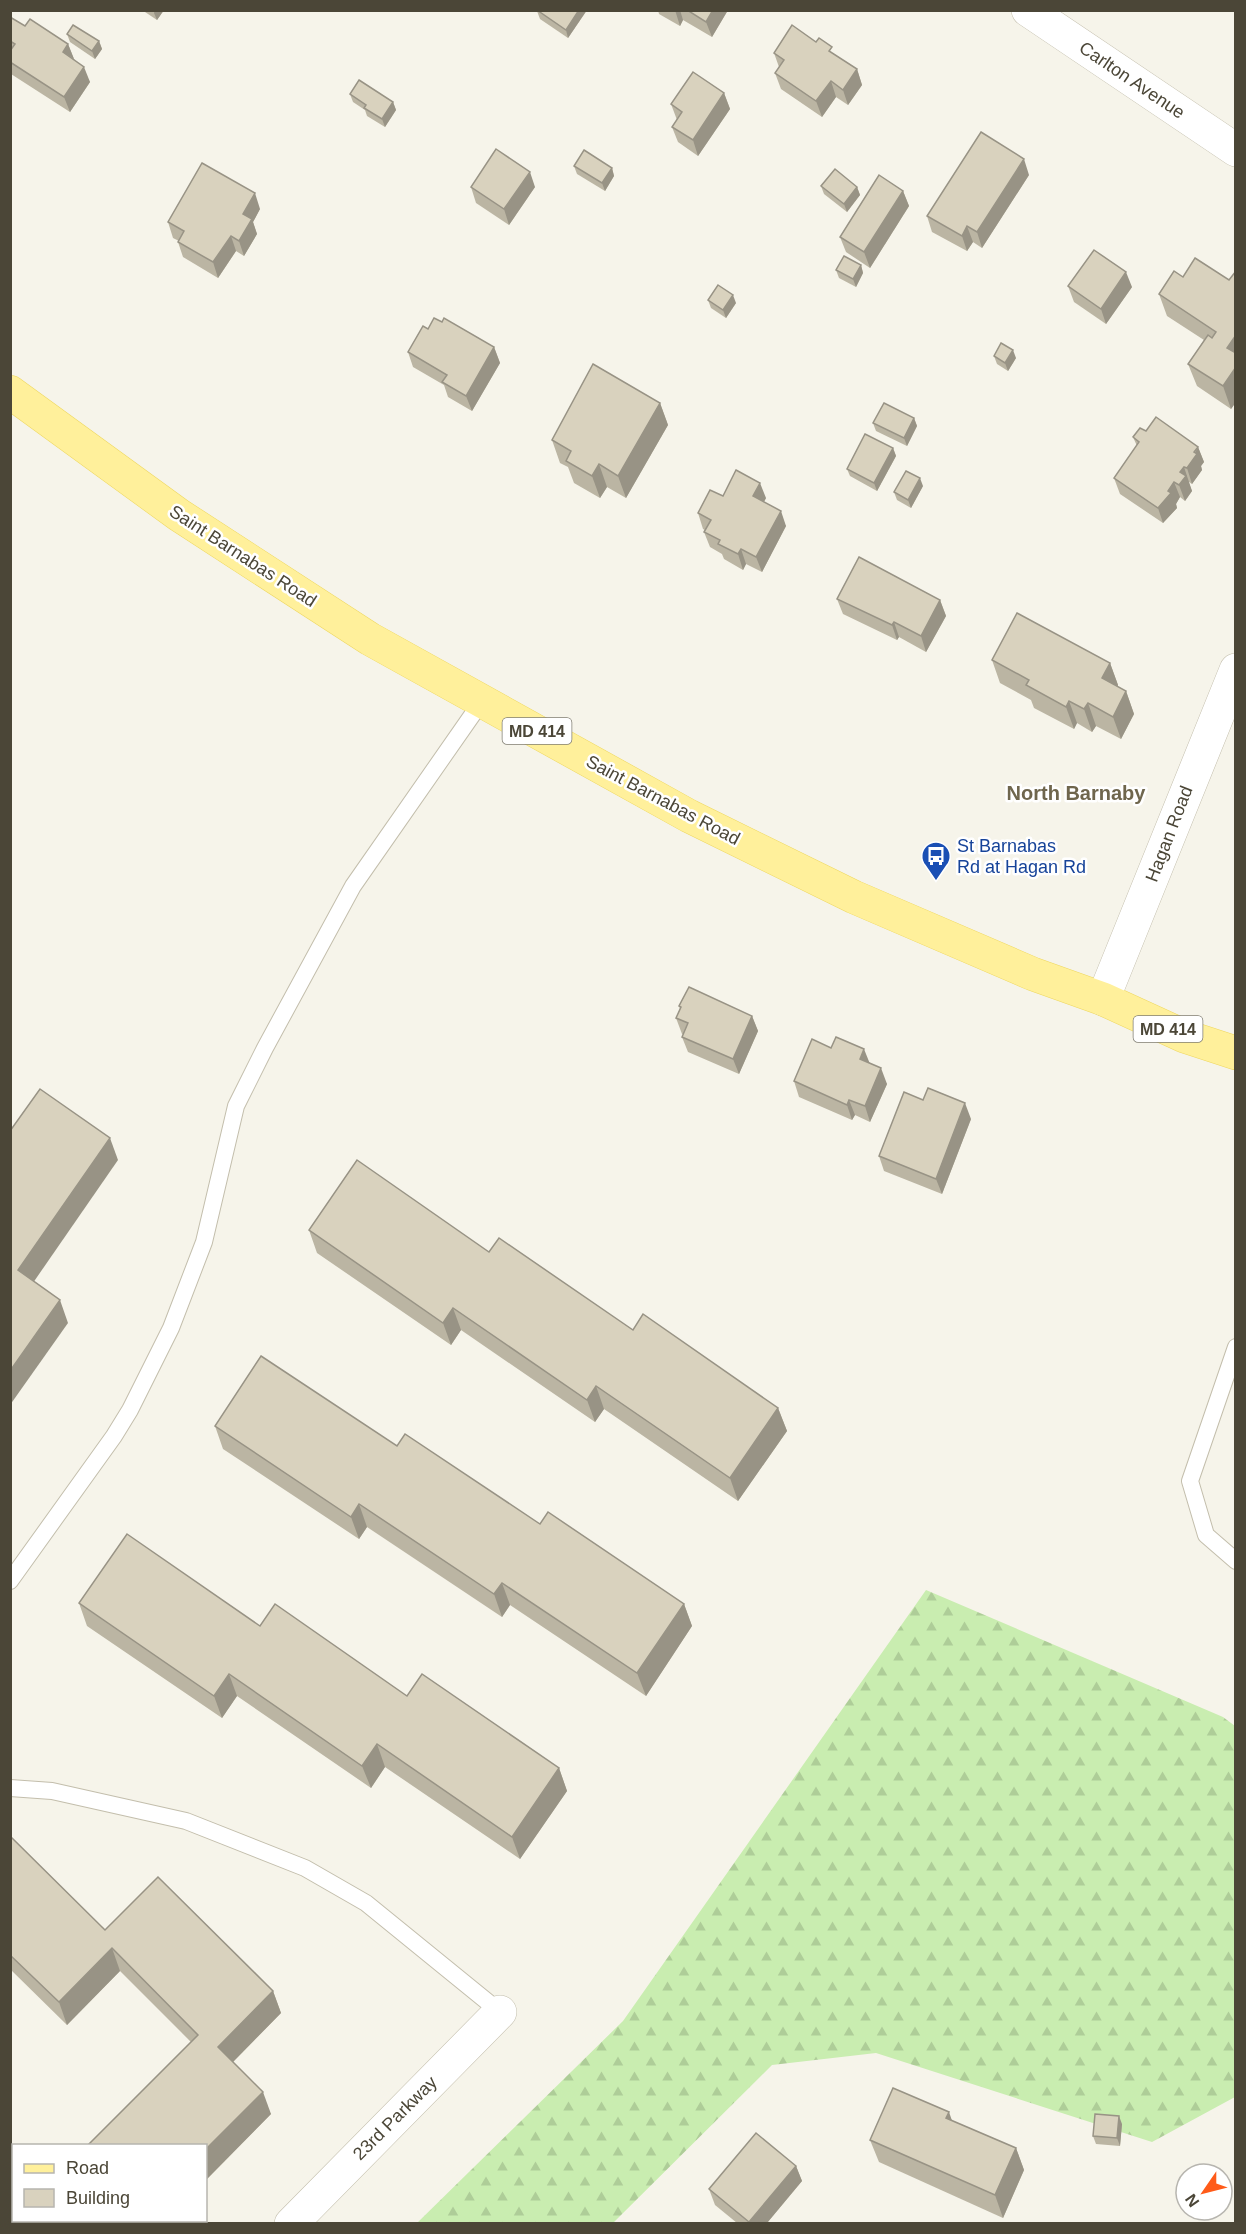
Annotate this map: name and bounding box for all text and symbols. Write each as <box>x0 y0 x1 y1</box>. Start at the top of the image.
street label: Carlton Avenue <box>1076 37 1188 123</box>
street label: Saint Barnabas Road <box>166 501 320 611</box>
road number: MD 414 <box>502 718 572 744</box>
street label: Saint Barnabas Road <box>583 751 743 849</box>
district label: North Barnaby <box>1007 782 1146 804</box>
street label: Hagan Road <box>1142 783 1196 885</box>
place label: St Barnabas Rd at Hagan Rd <box>957 836 1086 877</box>
bus stop icon: St Barnabas Rd at Hagan Rd <box>920 840 952 882</box>
road number: MD 414 <box>1134 1016 1202 1042</box>
street label: 23rd Parkway <box>349 2072 441 2164</box>
legend <box>12 2144 207 2222</box>
text: Road <box>66 2158 109 2178</box>
north arrow <box>1174 2162 1234 2222</box>
text: Building <box>66 2188 130 2208</box>
text: N <box>1182 2191 1202 2210</box>

